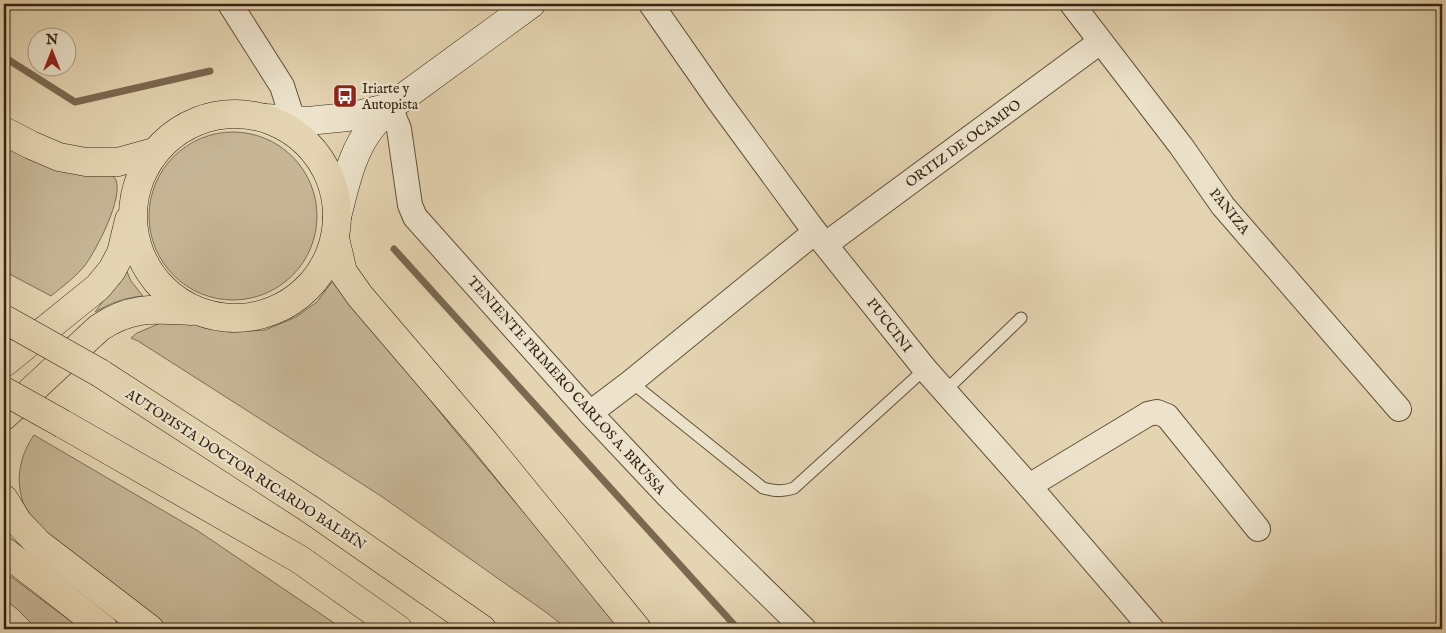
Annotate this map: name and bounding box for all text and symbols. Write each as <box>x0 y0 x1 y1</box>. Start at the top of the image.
north arrow <box>28 28 78 78</box>
text: N <box>45 31 58 49</box>
place label: Iriarte y Autopista <box>361 80 419 114</box>
bus stop icon: Iriarte y Autopista <box>332 83 358 109</box>
street label: ORTIZ DE OCAMPO <box>902 96 1025 192</box>
street label: PANIZA <box>1205 185 1254 239</box>
street label: TENIENTE PRIMERO CARLOS A. BRUSSA <box>463 273 670 499</box>
street label: PUCCINI <box>862 295 916 356</box>
street label: AUTOPISTA DOCTOR RICARDO BALBÍN <box>121 384 369 554</box>

